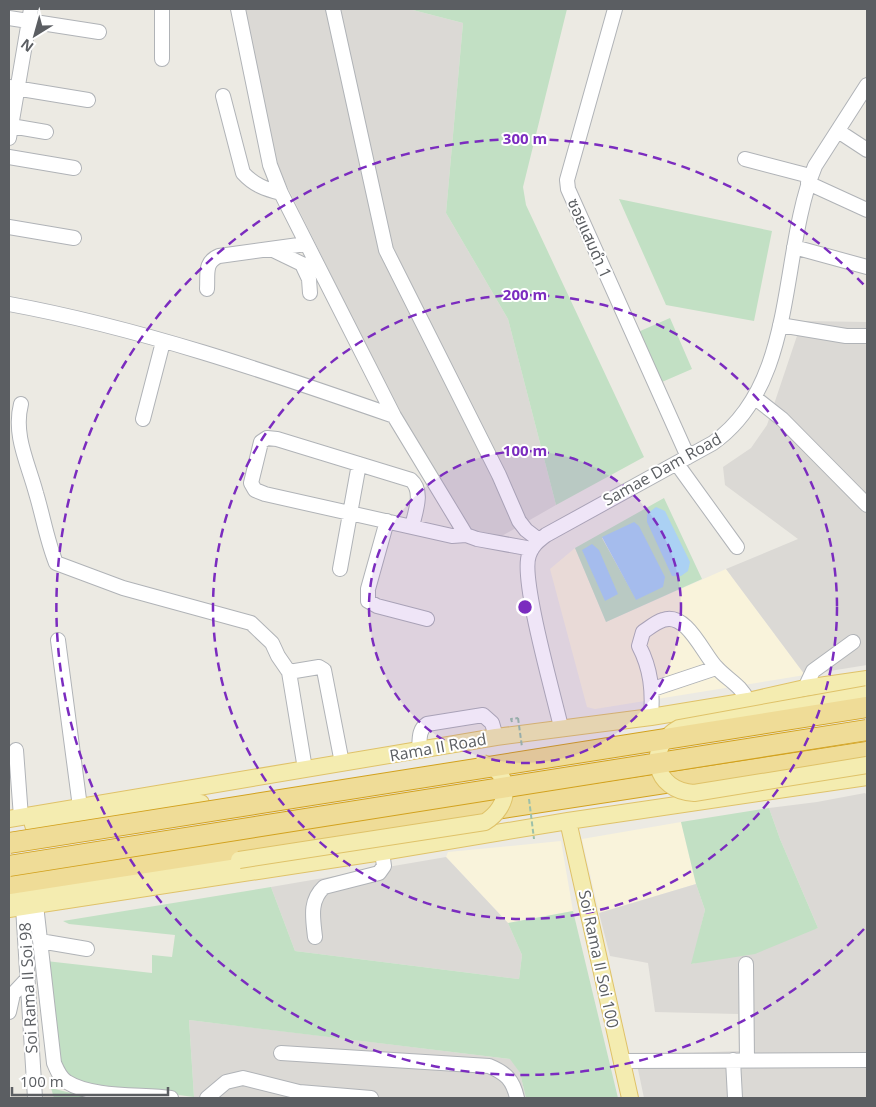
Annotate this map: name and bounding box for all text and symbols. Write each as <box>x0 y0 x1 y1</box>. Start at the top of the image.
north arrow <box>10 10 60 60</box>
text: N <box>17 35 37 57</box>
text: 300 m <box>503 128 547 148</box>
street label: ซอยแสมดำ 1 <box>563 195 617 281</box>
text: 200 m <box>503 284 547 304</box>
street label: Samae Dam Road <box>599 427 725 511</box>
text: 100 m <box>503 440 547 460</box>
centre of rings <box>516 598 534 616</box>
street label: Rama II Road <box>388 728 488 766</box>
street label: Soi Rama II Soi 100 <box>574 888 624 1030</box>
street label: Soi Rama II Soi 98 <box>14 922 42 1054</box>
scale bar <box>12 1064 169 1096</box>
text: 100 m <box>20 1071 64 1091</box>

